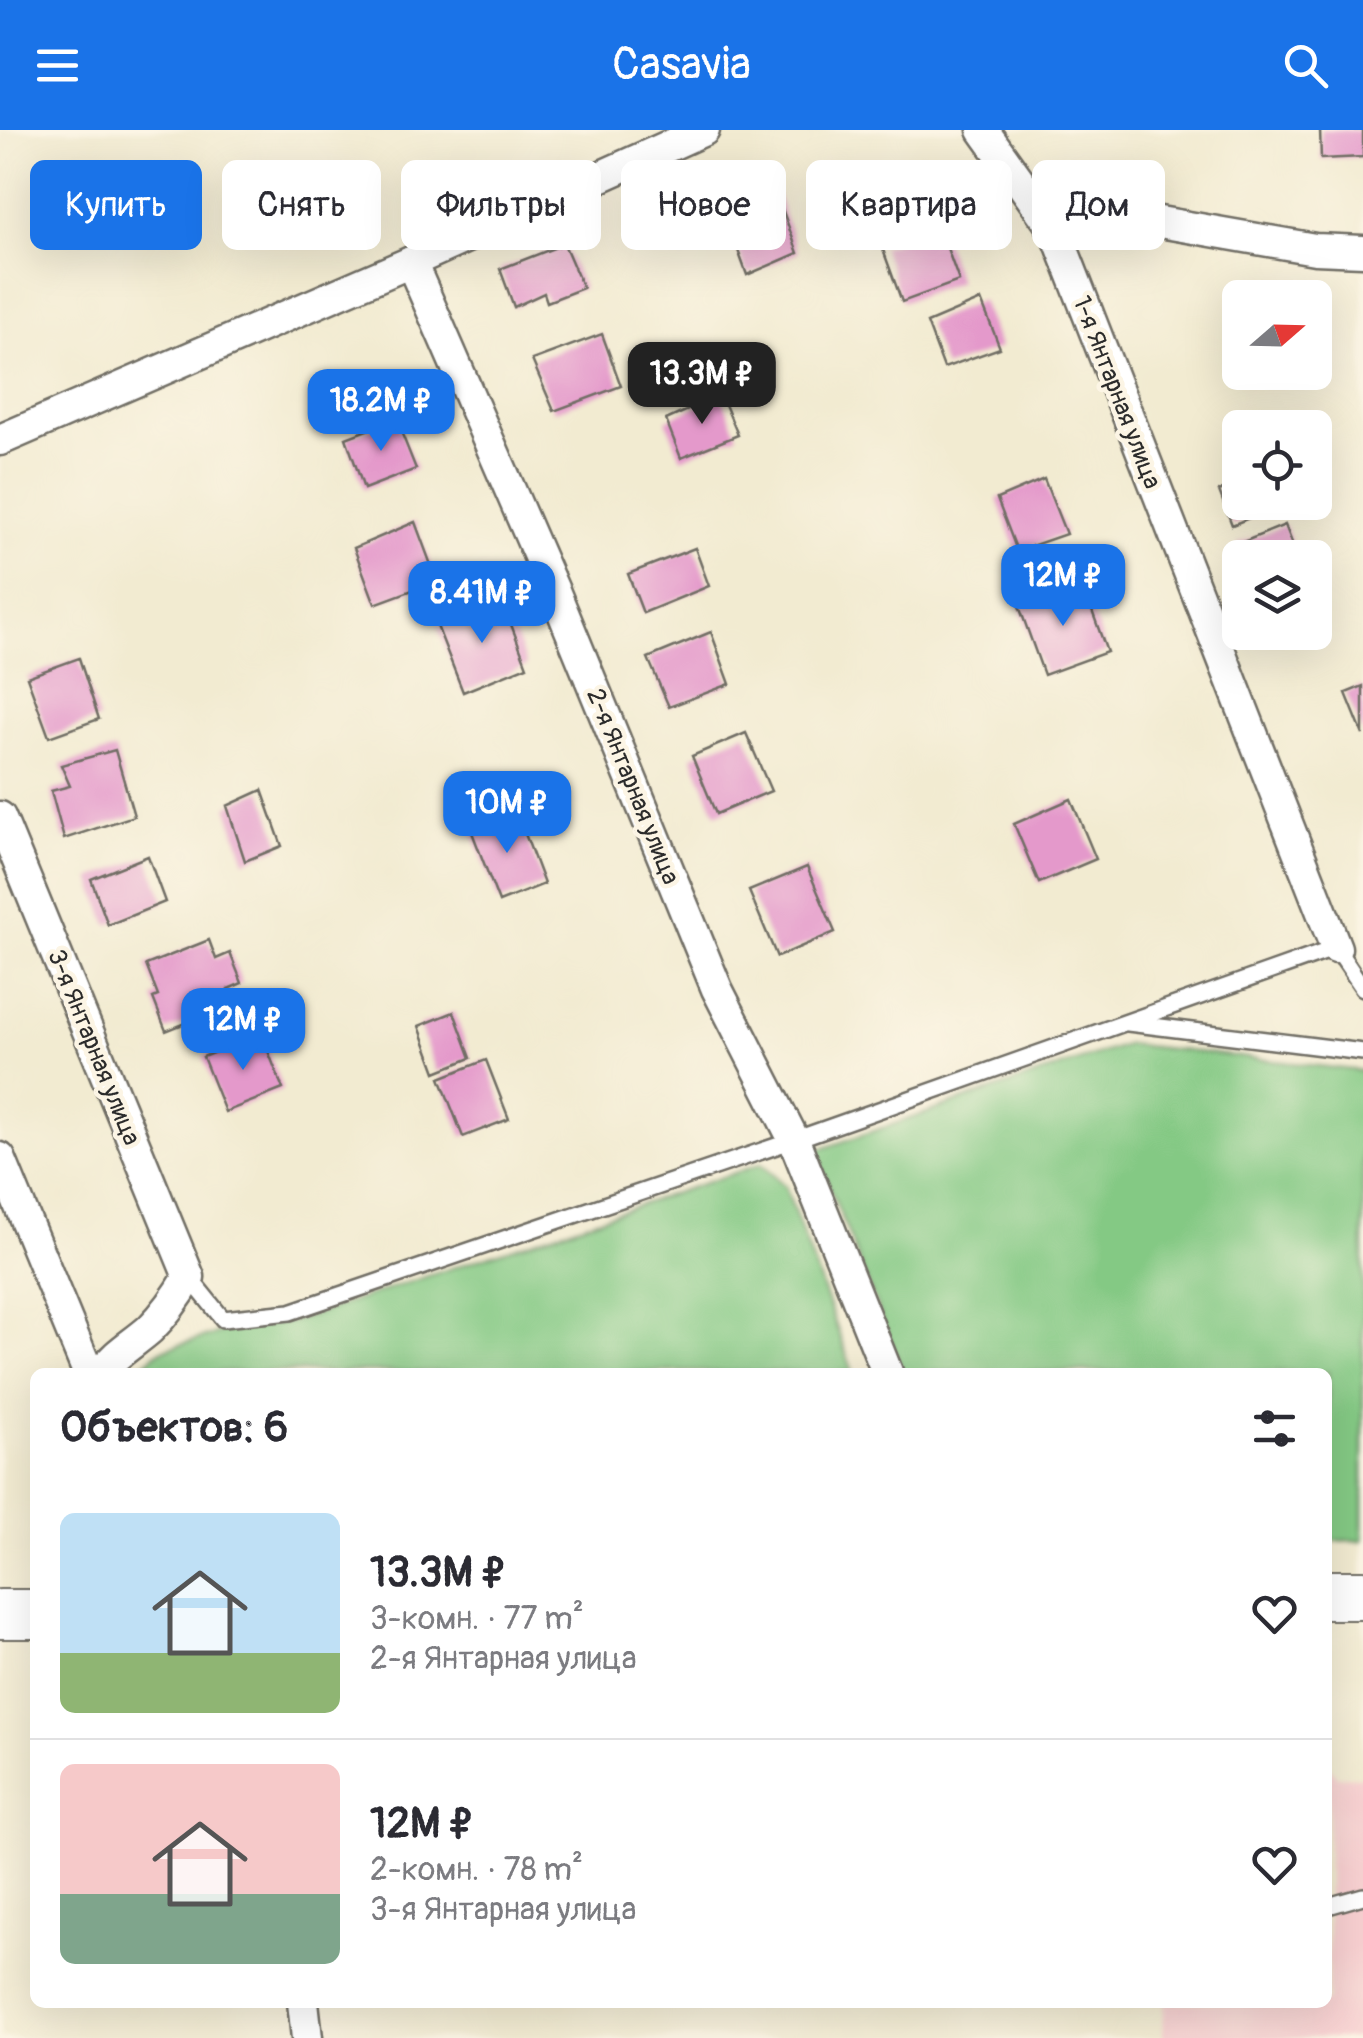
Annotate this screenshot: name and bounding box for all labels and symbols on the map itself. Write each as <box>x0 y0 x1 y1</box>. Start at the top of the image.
north arrow <box>1222 280 1332 390</box>
street label: 1-я Янтарная улица <box>1066 292 1168 493</box>
pin: 13.3M ₽ <box>610 342 794 427</box>
pin: 18.2M ₽ <box>289 369 473 454</box>
pin: 12M ₽ <box>993 544 1133 629</box>
pin: 8.41M ₽ <box>390 561 574 646</box>
street label: 2-я Янтарная улица <box>579 684 686 889</box>
pin: 10M ₽ <box>437 771 577 856</box>
street label: 3-я Янтарная улица <box>40 945 147 1150</box>
pin: 12M ₽ <box>173 988 313 1073</box>

